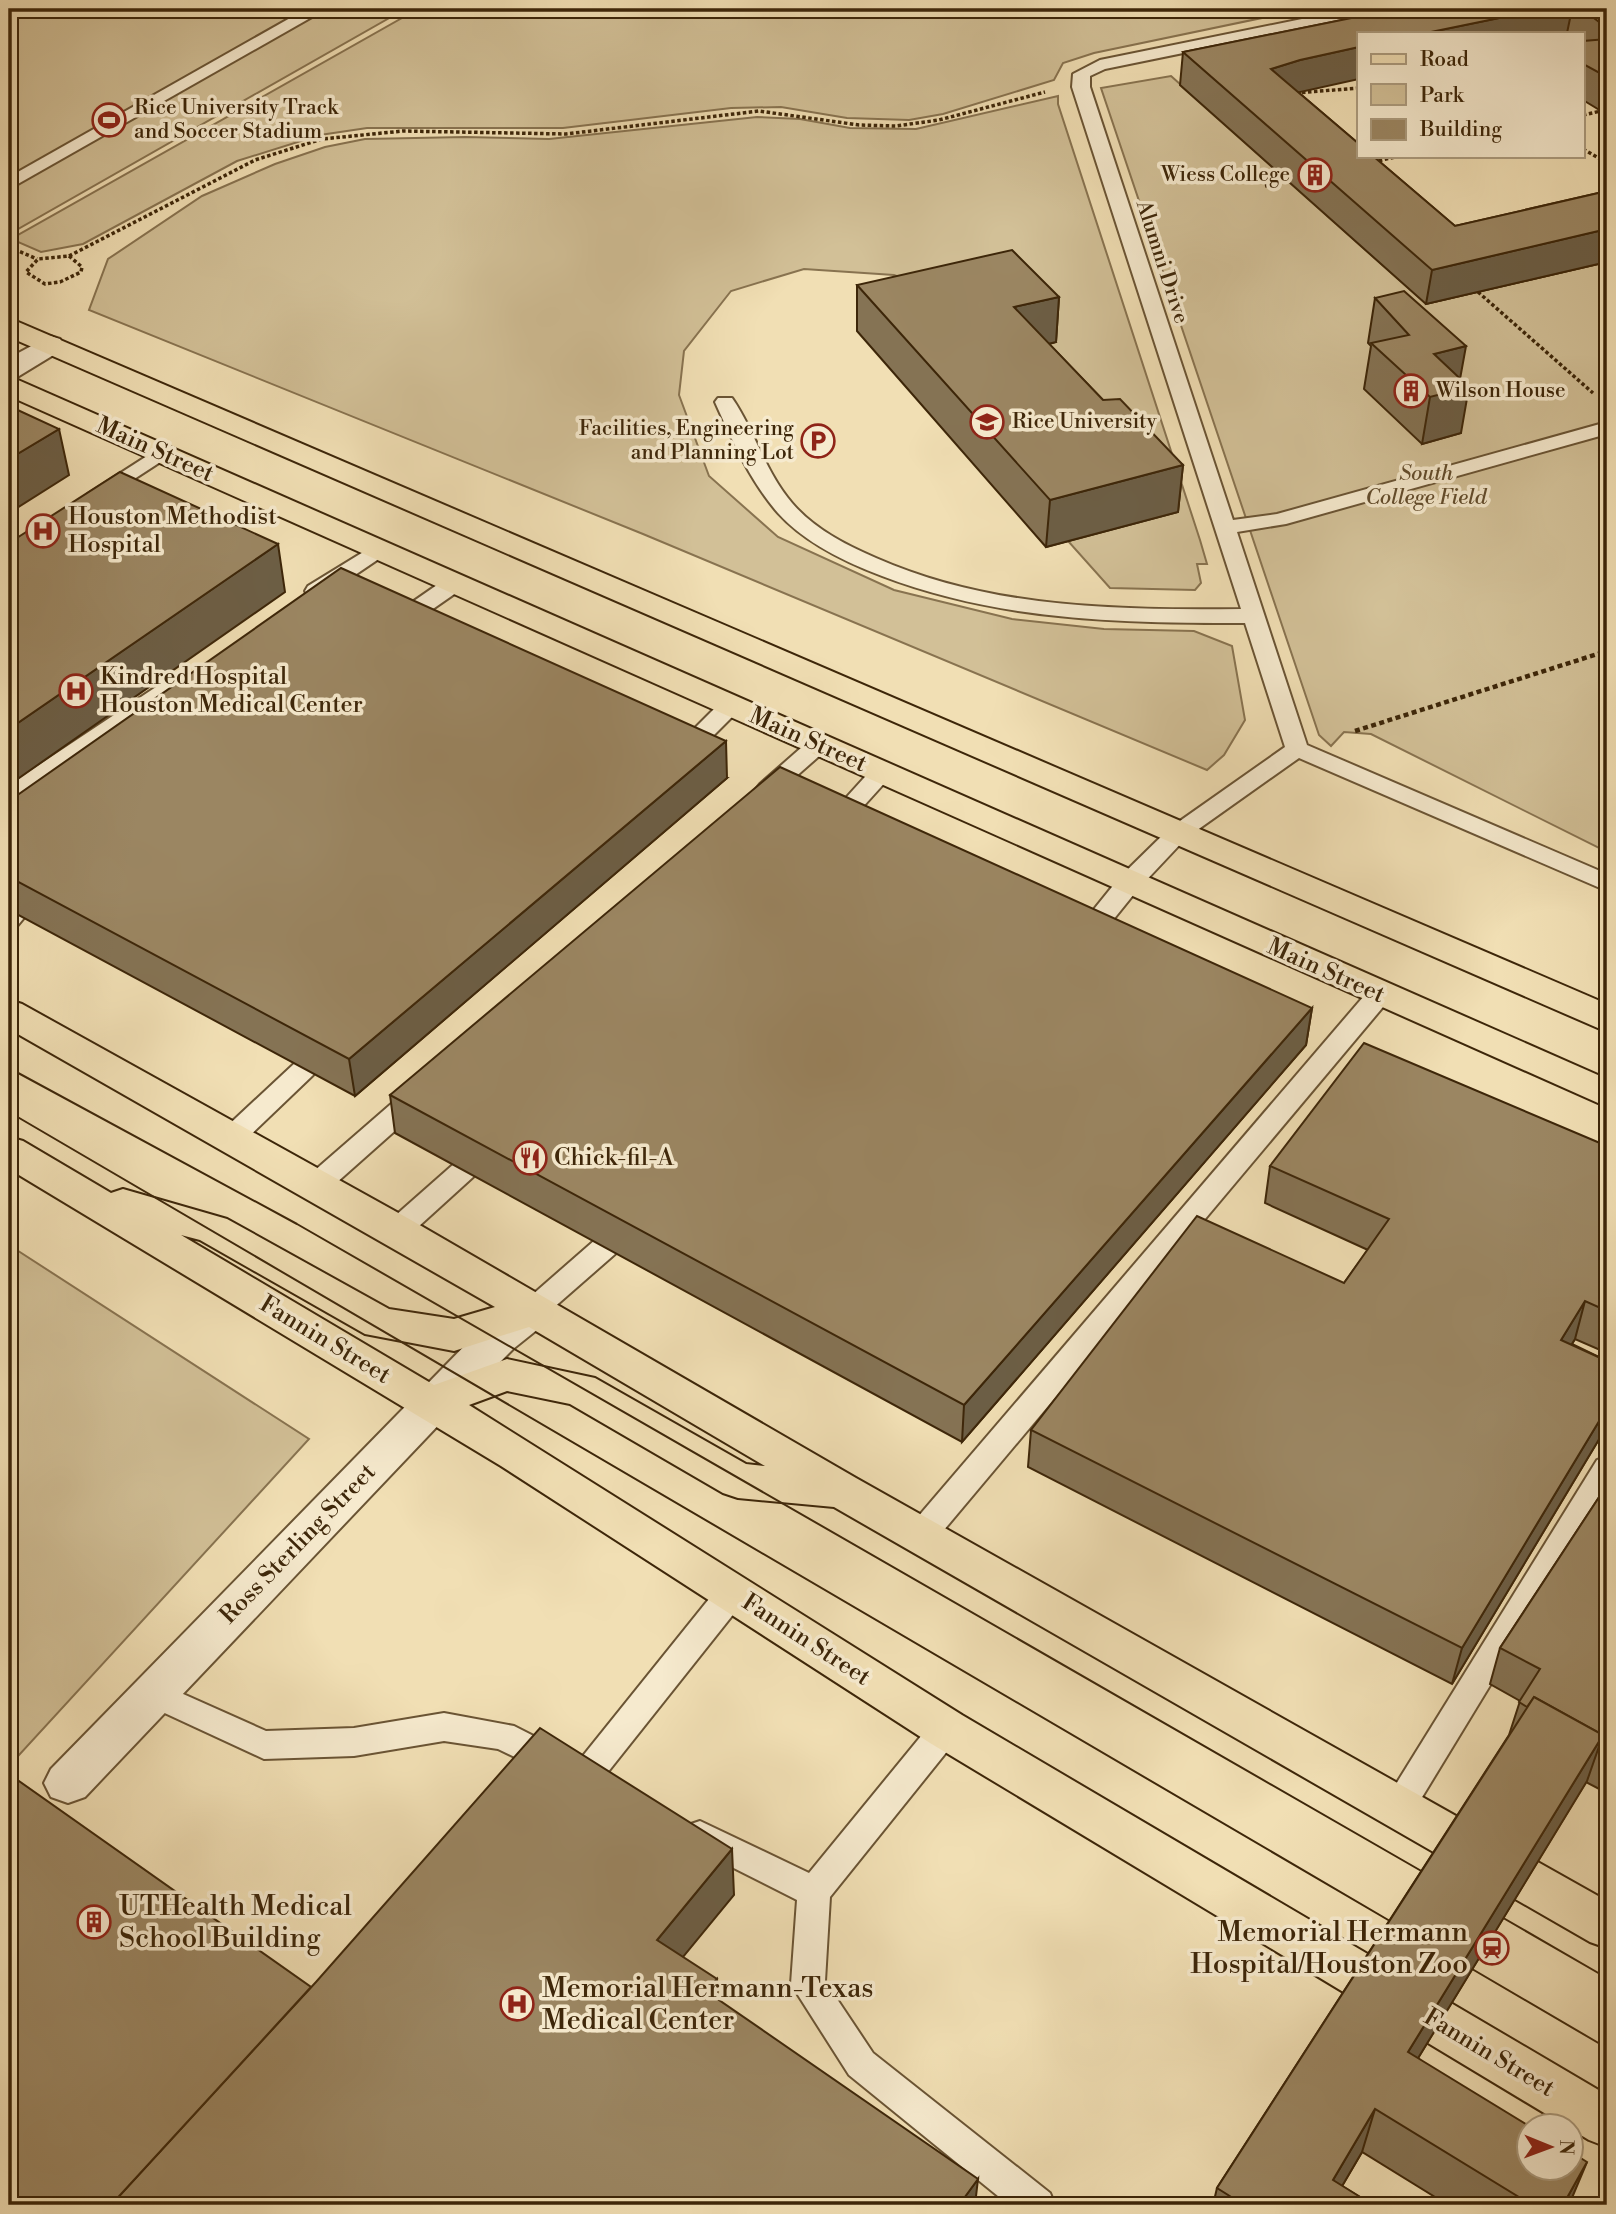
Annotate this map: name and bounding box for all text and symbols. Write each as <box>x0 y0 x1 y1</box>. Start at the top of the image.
legend <box>1357 32 1584 158</box>
text: Road <box>1420 47 1469 73</box>
text: Park <box>1420 83 1465 109</box>
place label: Rice University Track and Soccer Stadium <box>134 95 339 145</box>
sports icon: Rice University Track and Soccer Stadium <box>90 101 128 139</box>
text: Building <box>1419 117 1502 143</box>
building icon: Wiess College <box>1296 156 1334 194</box>
place label: Wiess College <box>1160 162 1290 188</box>
street label: Alumni Drive <box>1130 196 1194 327</box>
building icon: Wilson House <box>1392 372 1430 410</box>
place label: Wilson House <box>1435 378 1566 404</box>
school or university icon: Rice University <box>968 403 1006 441</box>
place label: Rice University <box>1012 409 1158 435</box>
street label: Main Street <box>91 411 219 489</box>
place label: Facilities, Engineering and Planning Lot <box>579 416 795 466</box>
parking icon: Facilities, Engineering and Planning Lot <box>799 422 837 460</box>
park label: South College Field <box>1365 461 1488 511</box>
place label: Houston Methodist Hospital <box>68 502 277 560</box>
hospital icon: Houston Methodist Hospital <box>24 512 62 550</box>
place label: Kindred Hospital Houston Medical Center <box>100 662 363 720</box>
hospital icon: Kindred Hospital Houston Medical Center <box>57 672 95 710</box>
street label: Main Street <box>744 701 872 779</box>
street label: Main Street <box>1262 932 1390 1010</box>
restaurant icon: Chick-fil-A <box>511 1139 549 1177</box>
place label: Chick-fil-A <box>554 1143 674 1173</box>
street label: Fannin Street <box>254 1289 396 1391</box>
street label: Ross Sterling Street <box>214 1457 383 1631</box>
street label: Fannin Street <box>736 1587 876 1693</box>
place label: UTHealth Medical School Building <box>119 1889 352 1956</box>
building icon: UTHealth Medical School Building <box>75 1903 113 1941</box>
place label: Memorial Hermann Hospital/Houston Zoo <box>1190 1915 1468 1982</box>
station icon: Memorial Hermann Hospital/Houston Zoo <box>1473 1929 1511 1967</box>
place label: Memorial Hermann-Texas Medical Center <box>542 1971 874 2038</box>
hospital icon: Memorial Hermann-Texas Medical Center <box>498 1985 536 2023</box>
street label: Fannin Street <box>1418 2002 1560 2104</box>
north arrow <box>1514 2112 1584 2182</box>
text: N <box>1554 2140 1578 2155</box>

